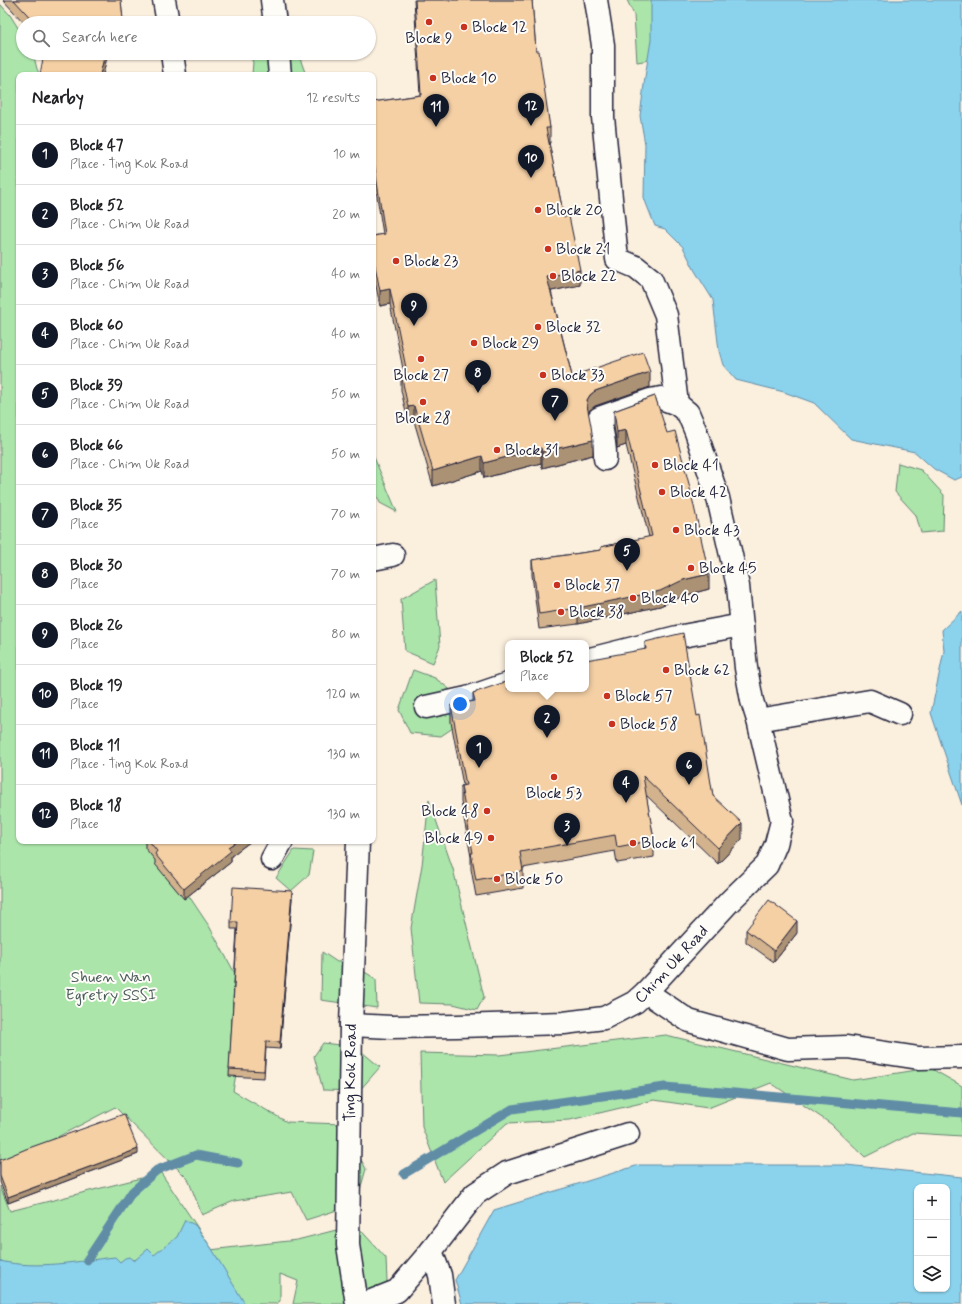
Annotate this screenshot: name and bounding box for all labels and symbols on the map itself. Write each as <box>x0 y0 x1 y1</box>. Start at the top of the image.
marker: Block 9 <box>424 17 434 27</box>
place label: Block 12 <box>472 17 527 38</box>
marker: Block 12 <box>459 22 469 32</box>
place label: Block 9 <box>405 28 453 49</box>
place label: Block 10 <box>441 68 497 89</box>
marker: Block 10 <box>428 73 438 83</box>
pin: 12 <box>518 93 544 126</box>
pin: 11 <box>423 94 449 127</box>
pin: 10 <box>518 145 544 178</box>
place label: Block 20 <box>546 200 603 221</box>
marker: Block 20 <box>533 205 543 215</box>
place label: Block 21 <box>556 239 610 260</box>
marker: Block 21 <box>543 244 553 254</box>
place label: Block 23 <box>404 251 458 272</box>
marker: Block 23 <box>391 256 401 266</box>
place label: Block 22 <box>561 266 617 287</box>
marker: Block 22 <box>548 271 558 281</box>
pin: 9 <box>401 293 427 326</box>
place label: Block 32 <box>546 317 601 338</box>
marker: Block 32 <box>533 322 543 332</box>
place label: Block 29 <box>482 333 539 354</box>
marker: Block 29 <box>469 338 479 348</box>
marker: Block 27 <box>416 354 426 364</box>
pin: 8 <box>465 360 491 393</box>
place label: Block 27 <box>393 365 449 386</box>
place label: Block 33 <box>551 365 605 386</box>
marker: Block 33 <box>538 370 548 380</box>
pin: 7 <box>542 388 568 421</box>
marker: Block 28 <box>418 397 428 407</box>
place label: Block 28 <box>395 408 451 429</box>
place label: Block 31 <box>505 440 559 461</box>
marker: Block 31 <box>492 445 502 455</box>
place label: Block 41 <box>663 455 719 476</box>
marker: Block 41 <box>650 460 660 470</box>
place label: Block 42 <box>670 482 727 503</box>
marker: Block 42 <box>657 487 667 497</box>
place label: Block 43 <box>684 520 740 541</box>
marker: Block 43 <box>671 525 681 535</box>
pin: 5 <box>614 538 640 571</box>
place label: Block 45 <box>699 558 756 579</box>
marker: Block 45 <box>686 563 696 573</box>
place label: Block 37 <box>565 575 620 596</box>
marker: Block 37 <box>552 580 562 590</box>
place label: Block 40 <box>641 588 699 609</box>
marker: Block 40 <box>628 593 638 603</box>
place label: Block 38 <box>569 602 625 623</box>
marker: Block 38 <box>556 607 566 617</box>
place label: Block 62 <box>674 660 730 681</box>
marker: Block 62 <box>661 665 671 675</box>
place label: Block 57 <box>615 686 672 707</box>
marker: Block 57 <box>602 691 612 701</box>
your location <box>450 694 470 714</box>
pin: 2 <box>534 705 560 738</box>
place label: Block 58 <box>620 714 678 735</box>
marker: Block 58 <box>607 719 617 729</box>
pin: 1 <box>466 735 492 768</box>
pin: 6 <box>676 752 702 785</box>
pin: 4 <box>613 770 639 803</box>
marker: Block 53 <box>549 772 559 782</box>
place label: Block 53 <box>526 783 582 804</box>
place label: Block 48 <box>421 801 479 822</box>
marker: Block 48 <box>482 806 492 816</box>
pin: 3 <box>554 813 580 846</box>
place label: Block 49 <box>425 828 483 849</box>
marker: Block 49 <box>486 833 496 843</box>
place label: Block 61 <box>641 833 696 854</box>
marker: Block 61 <box>628 838 638 848</box>
place label: Block 50 <box>505 869 563 890</box>
marker: Block 50 <box>492 874 502 884</box>
street label: Chim Uk Road <box>630 921 713 1008</box>
park label: Shuen Wan Egretry SSSI <box>66 967 156 1006</box>
street label: Ting Kok Road <box>339 1023 362 1122</box>

